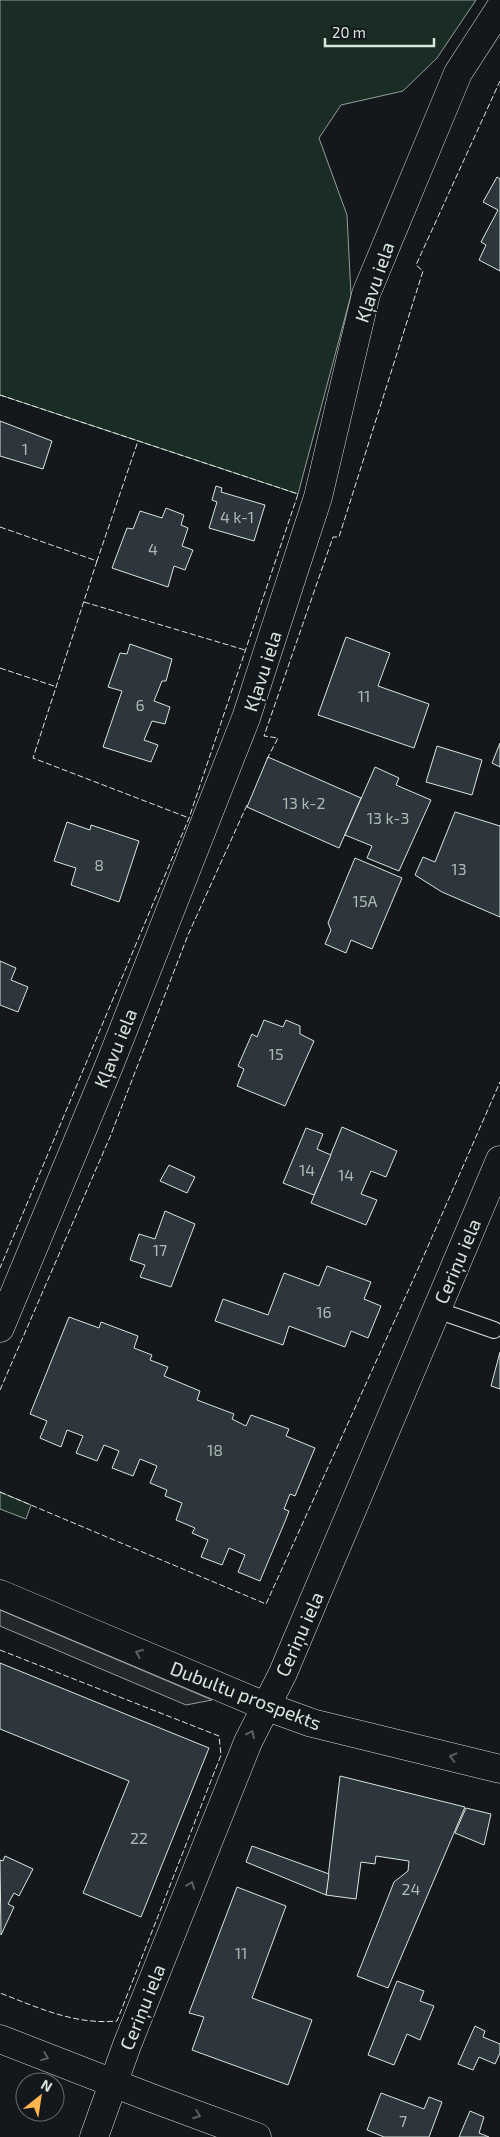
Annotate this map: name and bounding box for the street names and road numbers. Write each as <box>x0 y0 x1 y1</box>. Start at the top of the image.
street label: Kļavu iela <box>350 239 400 326</box>
street label: Kļavu iela <box>238 628 288 715</box>
street label: Kļavu iela <box>89 1005 143 1092</box>
street label: Ceriņu iela <box>429 1215 487 1308</box>
street label: Ceriņu iela <box>270 1588 330 1681</box>
street label: Dubultu prospekts <box>167 1656 325 1734</box>
street label: Ceriņu iela <box>114 1961 171 2054</box>

